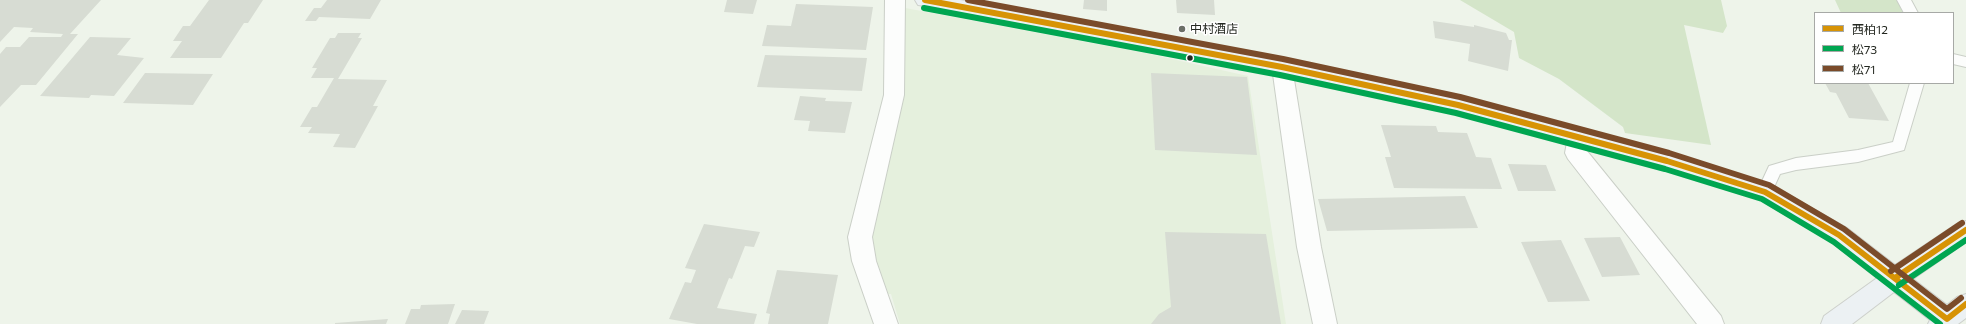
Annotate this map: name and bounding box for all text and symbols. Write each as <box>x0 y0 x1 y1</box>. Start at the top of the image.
legend <box>1814 12 1954 84</box>
place label: 中村酒店 <box>1190 22 1238 36</box>
text: 西柏12 <box>1852 22 1888 36</box>
marker: 中村酒店 <box>1177 24 1187 34</box>
text: 松73 <box>1852 42 1877 56</box>
unlabelled marker <box>1185 53 1195 63</box>
text: 松71 <box>1852 62 1875 76</box>

